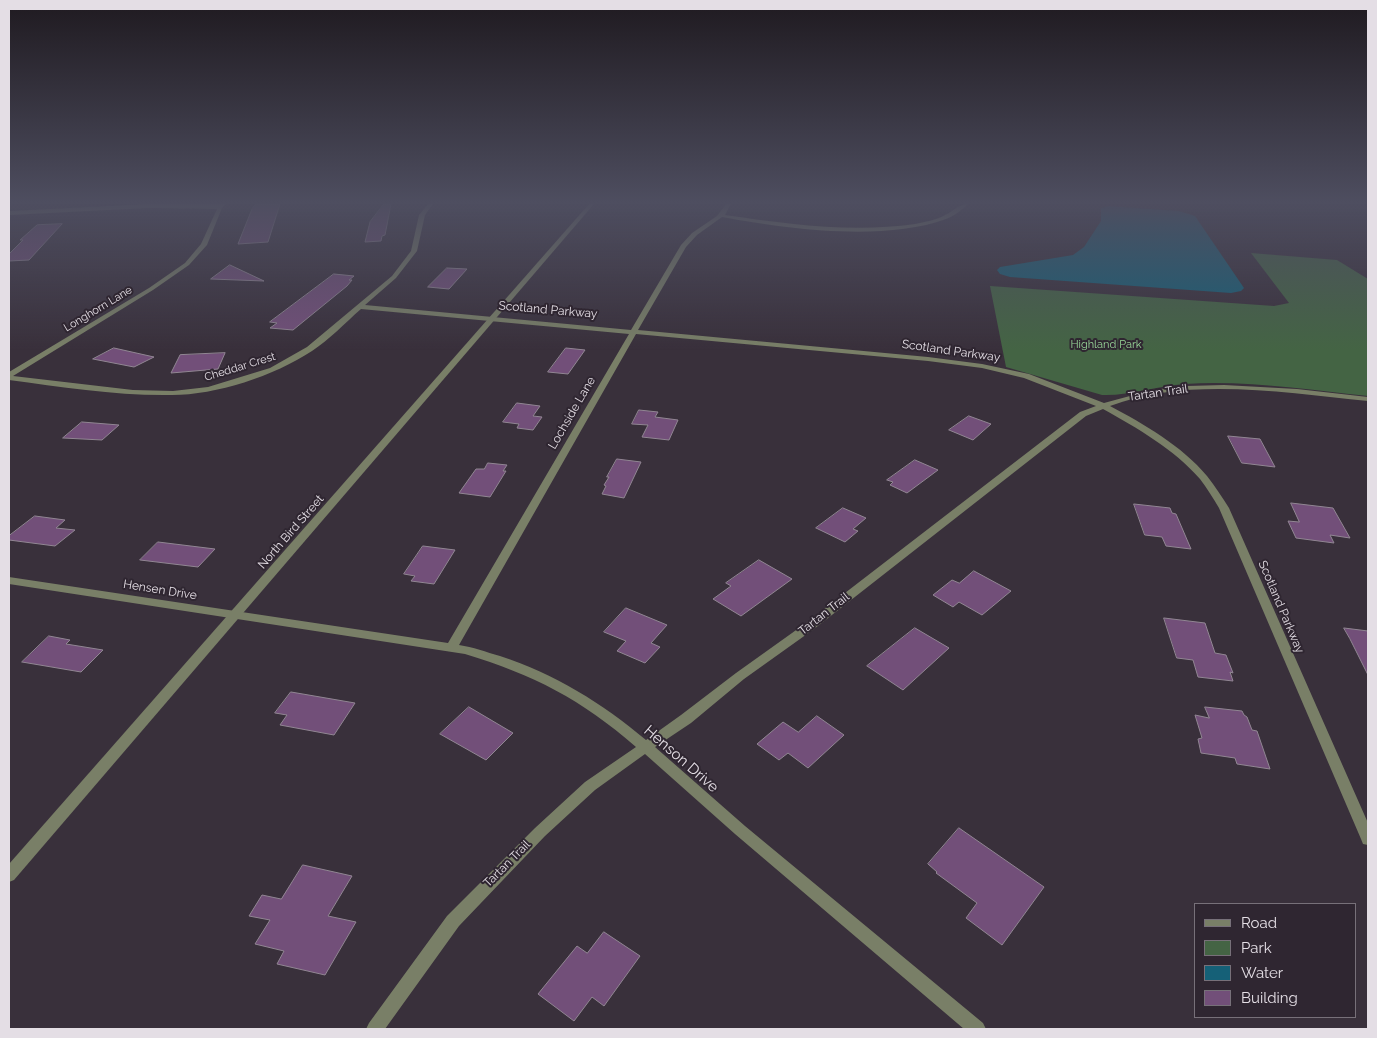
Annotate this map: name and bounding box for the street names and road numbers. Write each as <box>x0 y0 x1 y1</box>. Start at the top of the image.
street label: Longhorn Lane <box>61 283 135 335</box>
street label: Scotland Parkway <box>498 299 598 321</box>
street label: Scotland Parkway <box>901 337 1001 365</box>
street label: Cheddar Crest <box>203 350 277 384</box>
street label: Lochside Lane <box>545 374 599 452</box>
street label: Tartan Trail <box>1127 382 1189 404</box>
street label: North Bird Street <box>255 492 327 572</box>
street label: Scotland Parkway <box>1255 559 1307 655</box>
street label: Hensen Drive <box>122 577 198 603</box>
street label: Tartan Trail <box>796 590 852 638</box>
street label: Henson Drive <box>640 722 722 796</box>
street label: Tartan Trail <box>481 838 533 890</box>

